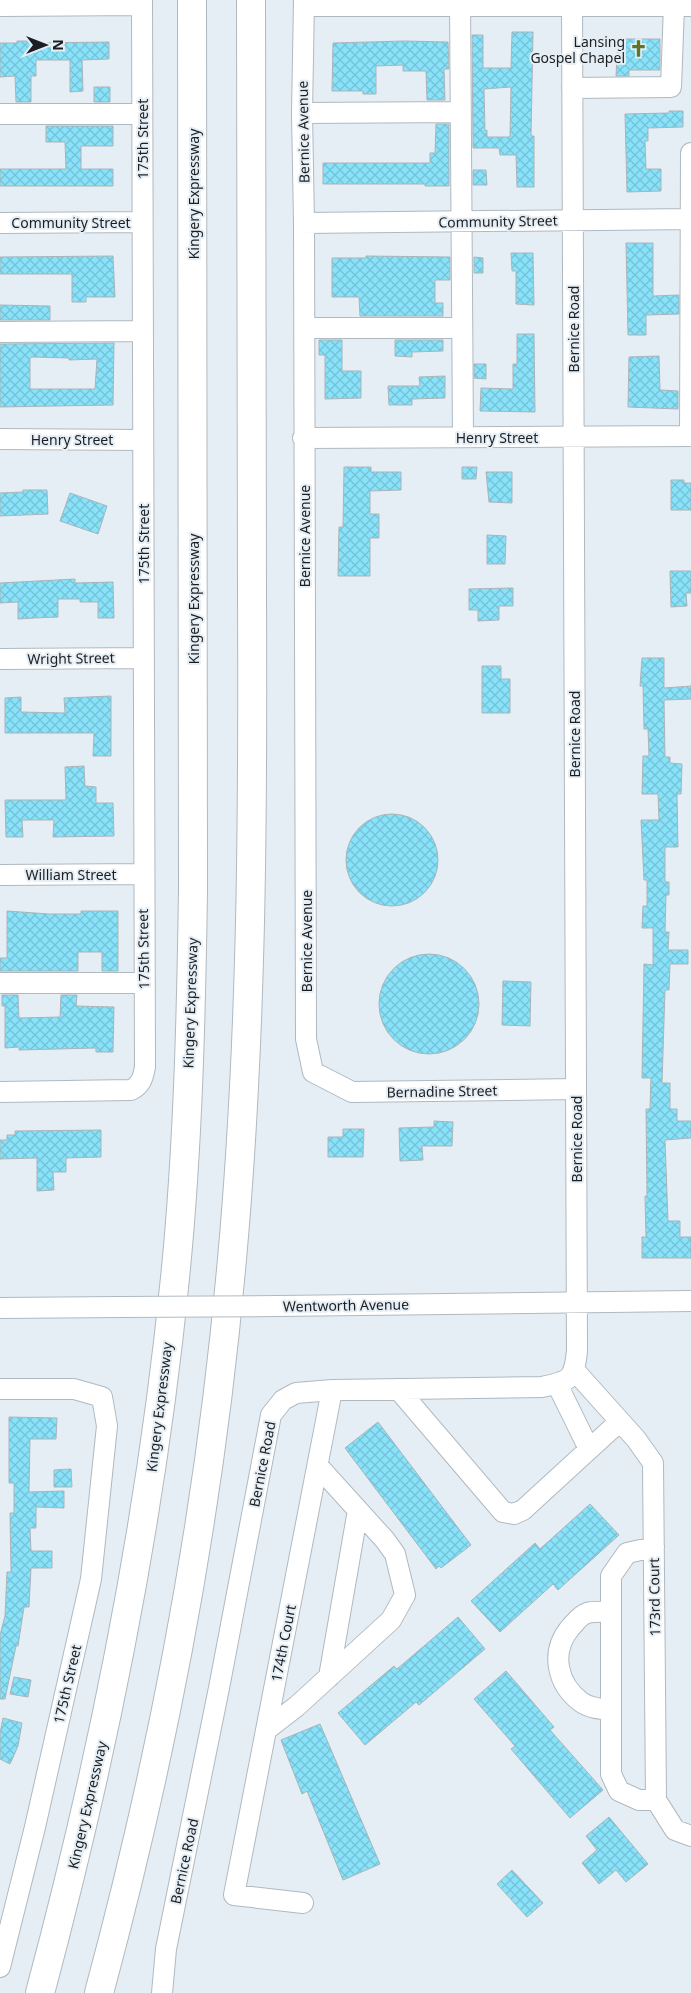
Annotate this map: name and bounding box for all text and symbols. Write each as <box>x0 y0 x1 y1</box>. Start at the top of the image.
north arrow <box>20 20 70 70</box>
place label: Lansing Gospel Chapel <box>530 32 625 67</box>
text: N <box>49 39 68 51</box>
church icon: Lansing Gospel Chapel <box>629 39 649 59</box>
street label: Bernice Avenue <box>293 81 313 183</box>
street label: 175th Street <box>133 99 152 179</box>
street label: Kingery Expressway <box>184 128 203 259</box>
street label: Community Street <box>438 210 558 232</box>
street label: Community Street <box>11 213 131 232</box>
street label: Bernice Road <box>564 286 583 372</box>
street label: Henry Street <box>456 428 538 447</box>
street label: Henry Street <box>31 430 113 449</box>
street label: Bernice Avenue <box>295 485 314 587</box>
street label: 175th Street <box>134 504 153 584</box>
street label: Kingery Expressway <box>184 533 203 664</box>
street label: Wright Street <box>27 648 115 668</box>
street label: Bernice Road <box>565 691 584 777</box>
street label: William Street <box>25 865 117 884</box>
street label: Bernice Avenue <box>297 890 316 992</box>
street label: 175th Street <box>133 909 153 989</box>
street label: Kingery Expressway <box>178 937 202 1069</box>
street label: Bernadine Street <box>386 1081 498 1101</box>
street label: Bernice Road <box>567 1096 586 1182</box>
street label: Wentworth Avenue <box>283 1294 409 1316</box>
street label: Kingery Expressway <box>142 1340 176 1473</box>
street label: Bernice Road <box>244 1420 280 1508</box>
street label: 173rd Court <box>644 1558 664 1636</box>
street label: 174th Court <box>266 1603 300 1683</box>
street label: 175th Street <box>49 1643 85 1725</box>
street label: Kingery Expressway <box>63 1738 111 1871</box>
street label: Bernice Road <box>166 1816 202 1906</box>

